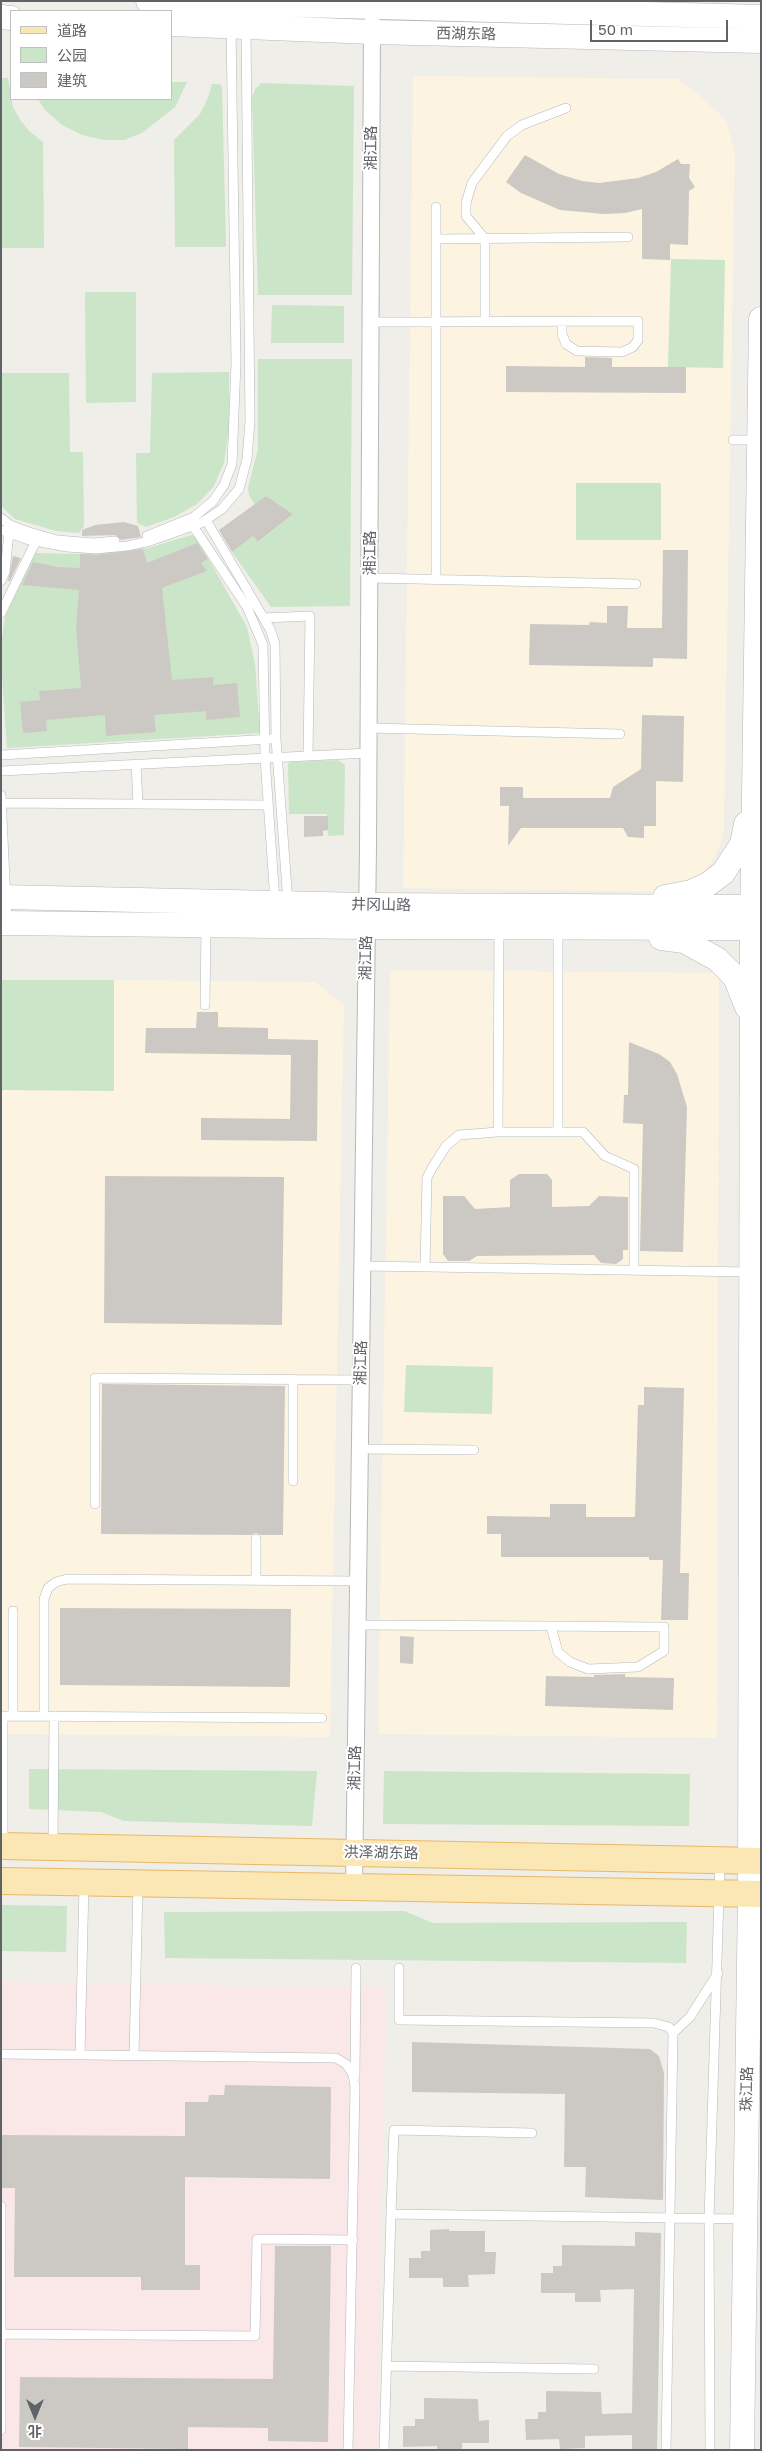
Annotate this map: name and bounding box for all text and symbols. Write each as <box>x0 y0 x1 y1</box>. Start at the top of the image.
legend <box>10 10 172 100</box>
scale bar <box>592 10 730 42</box>
text: 50 m <box>598 20 633 38</box>
text: 道路 <box>57 21 87 39</box>
street label: 西湖东路 <box>436 24 496 44</box>
text: 公园 <box>57 46 87 64</box>
text: 建筑 <box>57 71 87 89</box>
street label: 湘江路 <box>362 126 380 170</box>
street label: 湘江路 <box>361 531 379 575</box>
street label: 井冈山路 <box>351 895 411 915</box>
street label: 湘江路 <box>357 935 375 981</box>
street label: 湘江路 <box>352 1340 370 1386</box>
street label: 湘江路 <box>346 1745 364 1791</box>
street label: 洪泽湖东路 <box>343 1843 419 1863</box>
street label: 珠江路 <box>738 2066 756 2112</box>
north arrow <box>10 2391 60 2441</box>
text: 北 <box>28 2423 42 2440</box>

